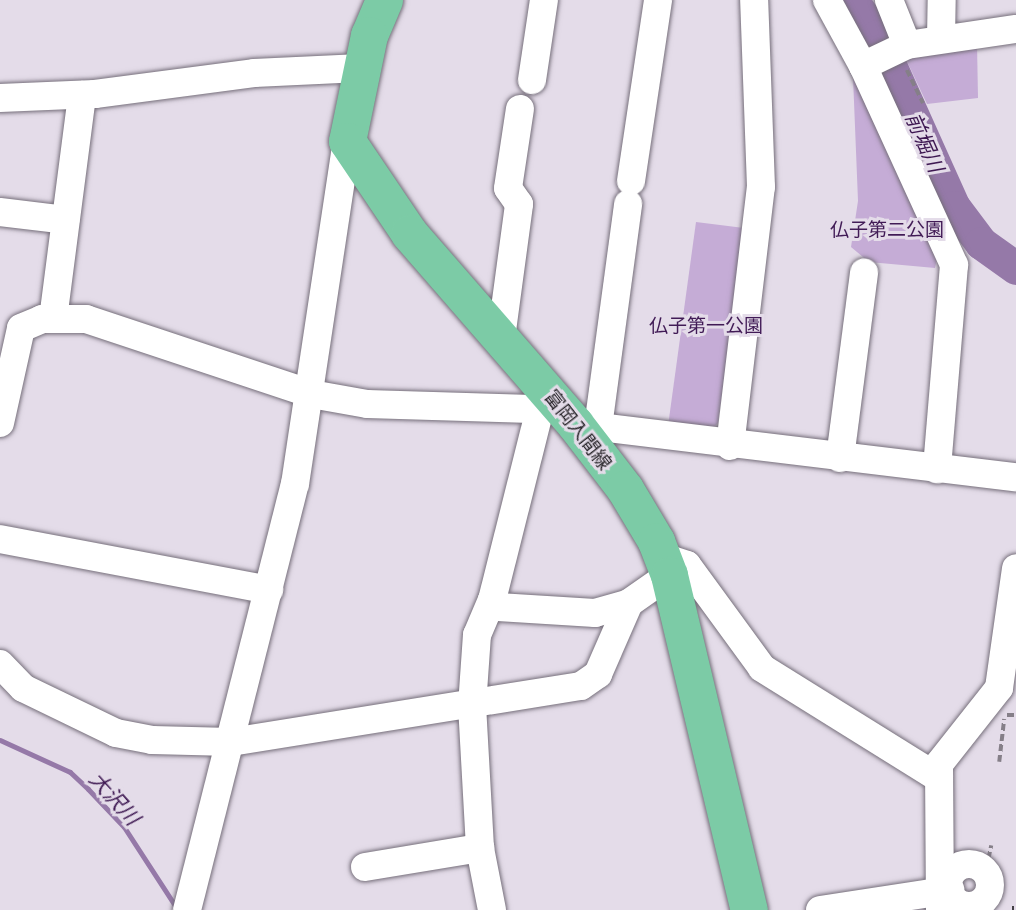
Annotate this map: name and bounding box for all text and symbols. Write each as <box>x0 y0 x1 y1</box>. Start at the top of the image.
water label: 前堀川 <box>901 108 949 176</box>
park label: 仏子第二公園 <box>830 219 944 241</box>
park label: 仏子第一公園 <box>649 315 763 337</box>
street label: 富岡入間線 <box>540 386 616 474</box>
water label: 大沢川 <box>85 766 145 830</box>

